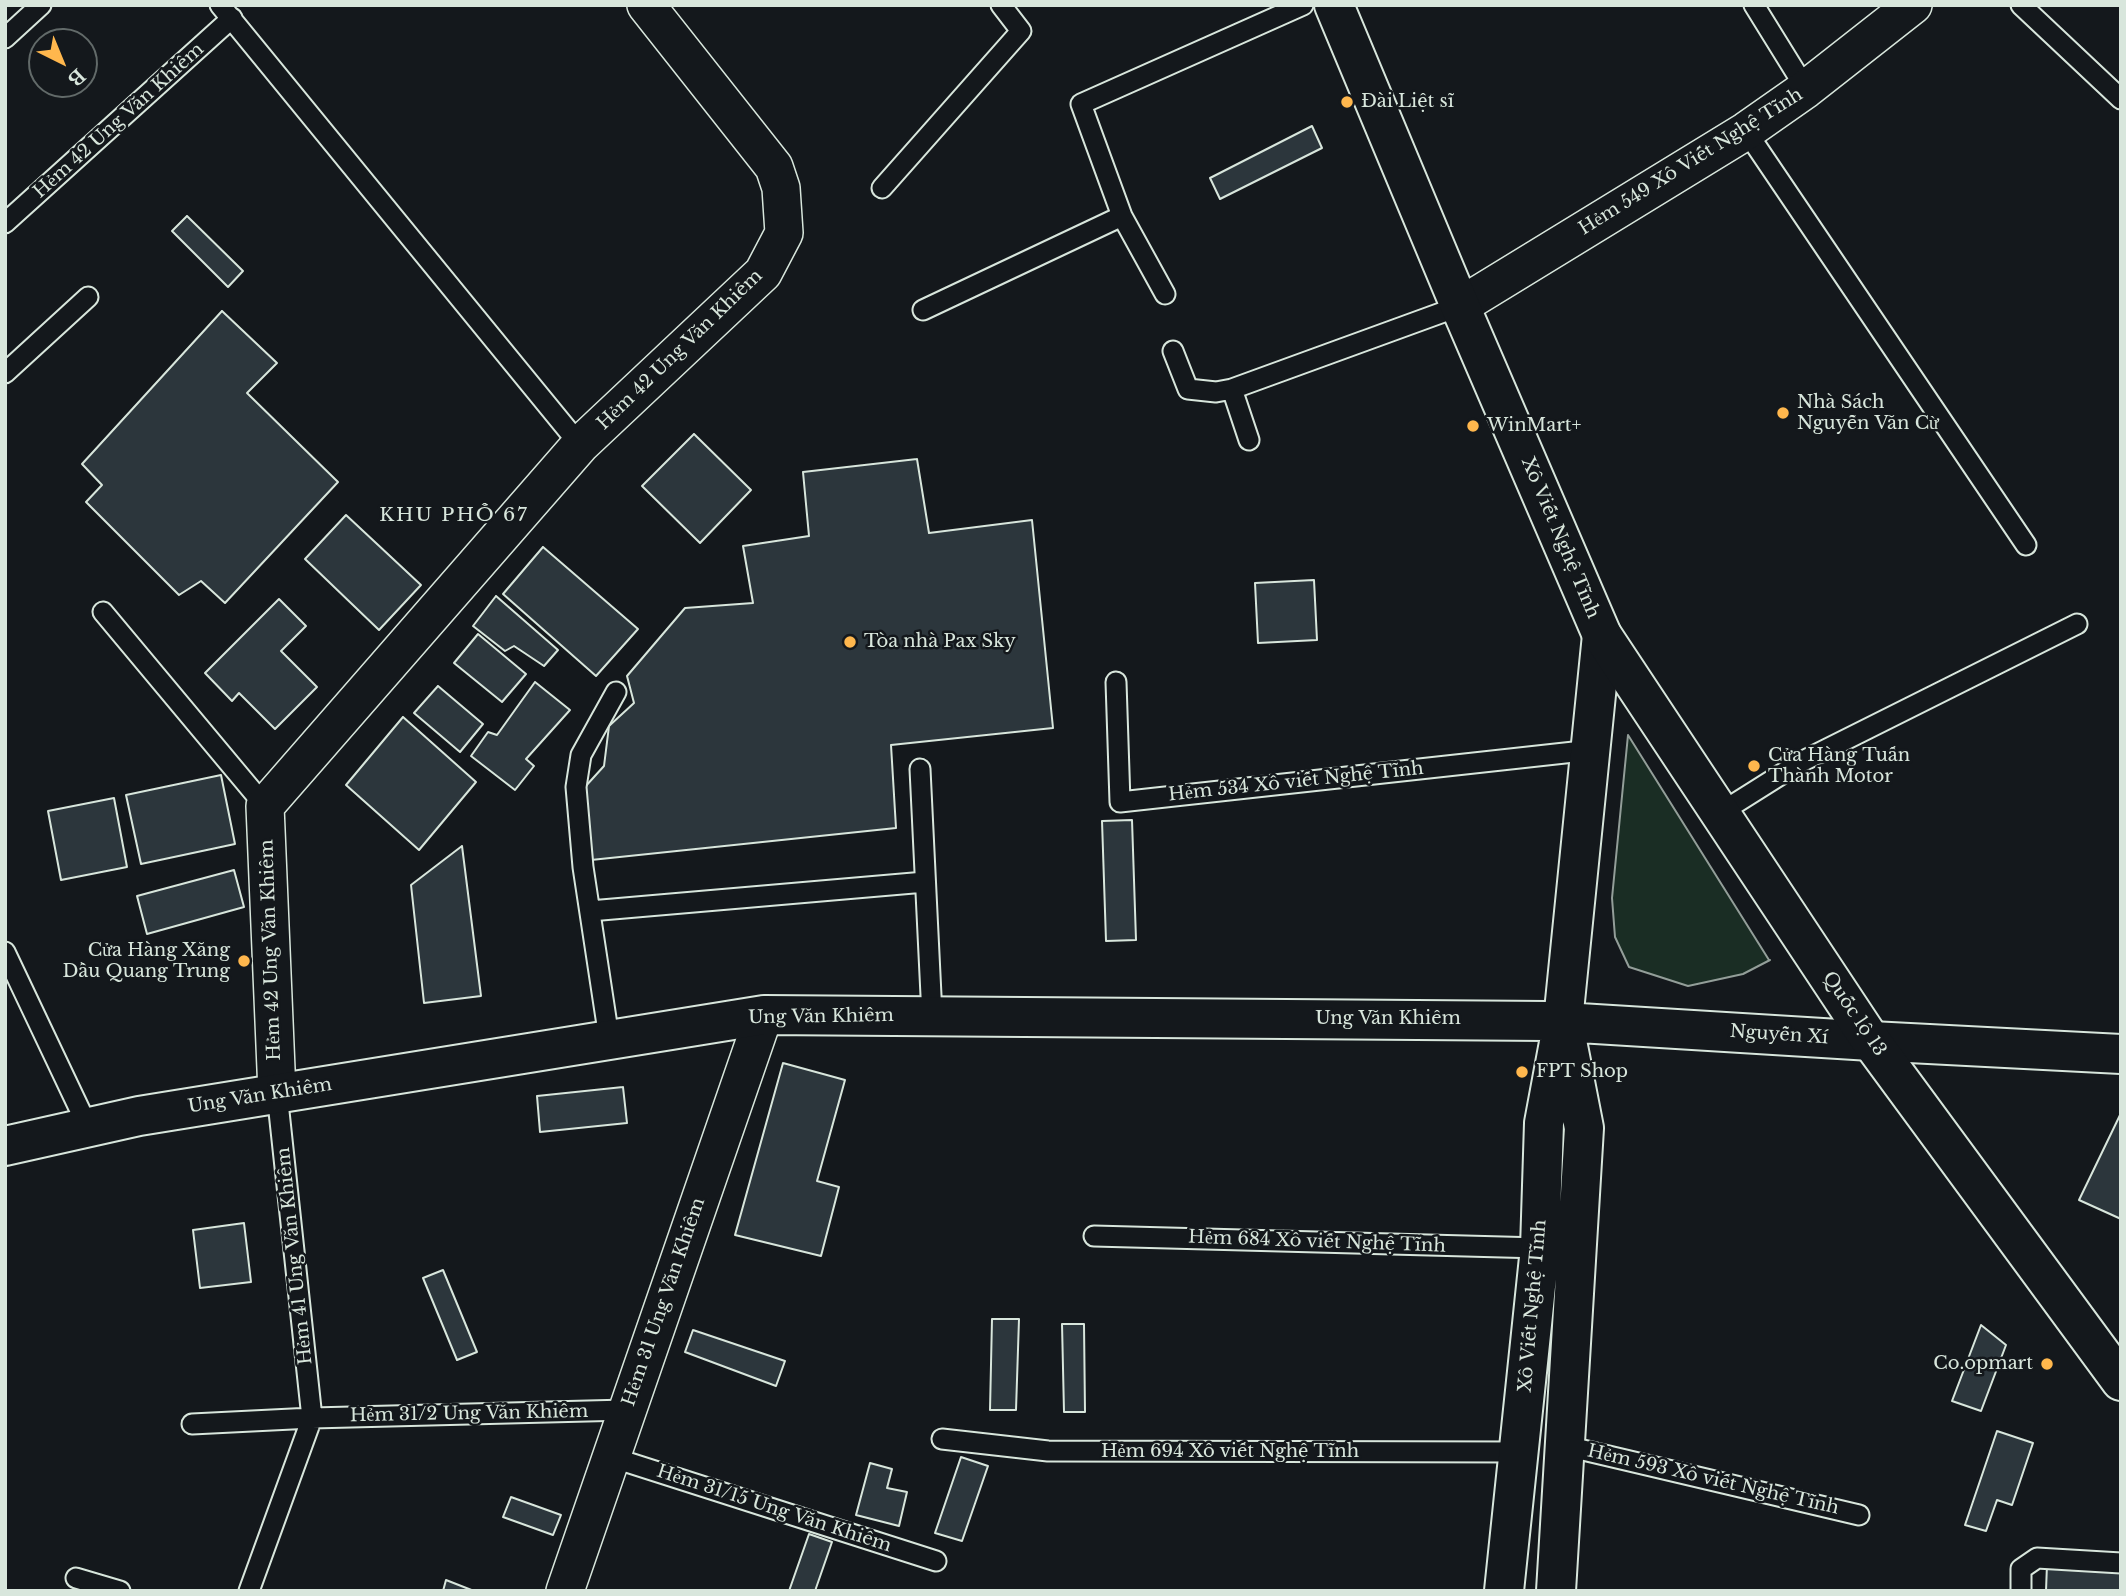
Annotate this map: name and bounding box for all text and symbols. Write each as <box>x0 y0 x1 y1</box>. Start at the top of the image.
north arrow <box>28 28 98 98</box>
street label: Hẻm 42 Ung Văn Khiêm <box>29 39 209 203</box>
text: B <box>63 64 90 91</box>
street label: Hẻm 549 Xô Viết Nghệ Tĩnh <box>1575 84 1807 240</box>
place label: Đài Liệt sĩ <box>1361 91 1454 113</box>
marker: Đài Liệt sĩ <box>1339 94 1355 110</box>
street label: Hẻm 42 Ung Văn Khiêm <box>593 265 767 435</box>
place label: Nhà Sách Nguyễn Văn Cừ <box>1797 392 1939 434</box>
marker: Nhà Sách Nguyễn Văn Cừ <box>1775 405 1791 421</box>
place label: WinMart+ <box>1487 415 1581 437</box>
marker: WinMart+ <box>1465 418 1481 434</box>
street label: Xô Viết Nghệ Tĩnh <box>1516 454 1604 622</box>
district label: KHU PHỐ 67 <box>380 505 528 527</box>
place label: Tòa nhà Pax Sky <box>864 631 1016 653</box>
marker: Tòa nhà Pax Sky <box>842 634 858 650</box>
place label: Cửa Hàng Tuấn Thành Motor <box>1768 745 1910 788</box>
street label: Hẻm 534 Xô viết Nghệ Tĩnh <box>1167 758 1425 806</box>
marker: Cửa Hàng Tuấn Thành Motor <box>1746 758 1762 774</box>
street label: Hẻm 42 Ung Văn Khiêm <box>256 839 286 1061</box>
place label: Cửa Hàng Xăng Dầu Quang Trung <box>63 940 230 982</box>
marker: Cửa Hàng Xăng Dầu Quang Trung <box>236 953 252 969</box>
street label: Quốc lộ 13 <box>1818 967 1890 1061</box>
street label: Ung Văn Khiêm <box>748 1005 894 1029</box>
street label: Ung Văn Khiêm <box>1315 1008 1461 1030</box>
street label: Nguyễn Xí <box>1729 1021 1829 1049</box>
place label: FPT Shop <box>1536 1061 1628 1083</box>
marker: FPT Shop <box>1514 1064 1530 1080</box>
street label: Ung Văn Khiêm <box>186 1074 334 1118</box>
street label: Hẻm 41 Ung Văn Khiêm <box>273 1146 317 1366</box>
street label: Hẻm 31 Ung Văn Khiêm <box>618 1195 710 1409</box>
street label: Xô Viết Nghệ Tĩnh <box>1515 1219 1551 1393</box>
street label: Hẻm 684 Xô viết Nghệ Tĩnh <box>1188 1227 1446 1257</box>
place label: Co.opmart <box>1933 1353 2033 1375</box>
marker: Co.opmart <box>2039 1356 2055 1372</box>
street label: Hẻm 31/2 Ung Văn Khiêm <box>350 1401 588 1427</box>
street label: Hẻm 694 Xô viết Nghệ Tĩnh <box>1101 1441 1359 1463</box>
street label: Hẻm 593 Xô viết Nghệ Tĩnh <box>1585 1441 1841 1519</box>
street label: Hẻm 31/15 Ung Văn Khiêm <box>654 1461 894 1557</box>

